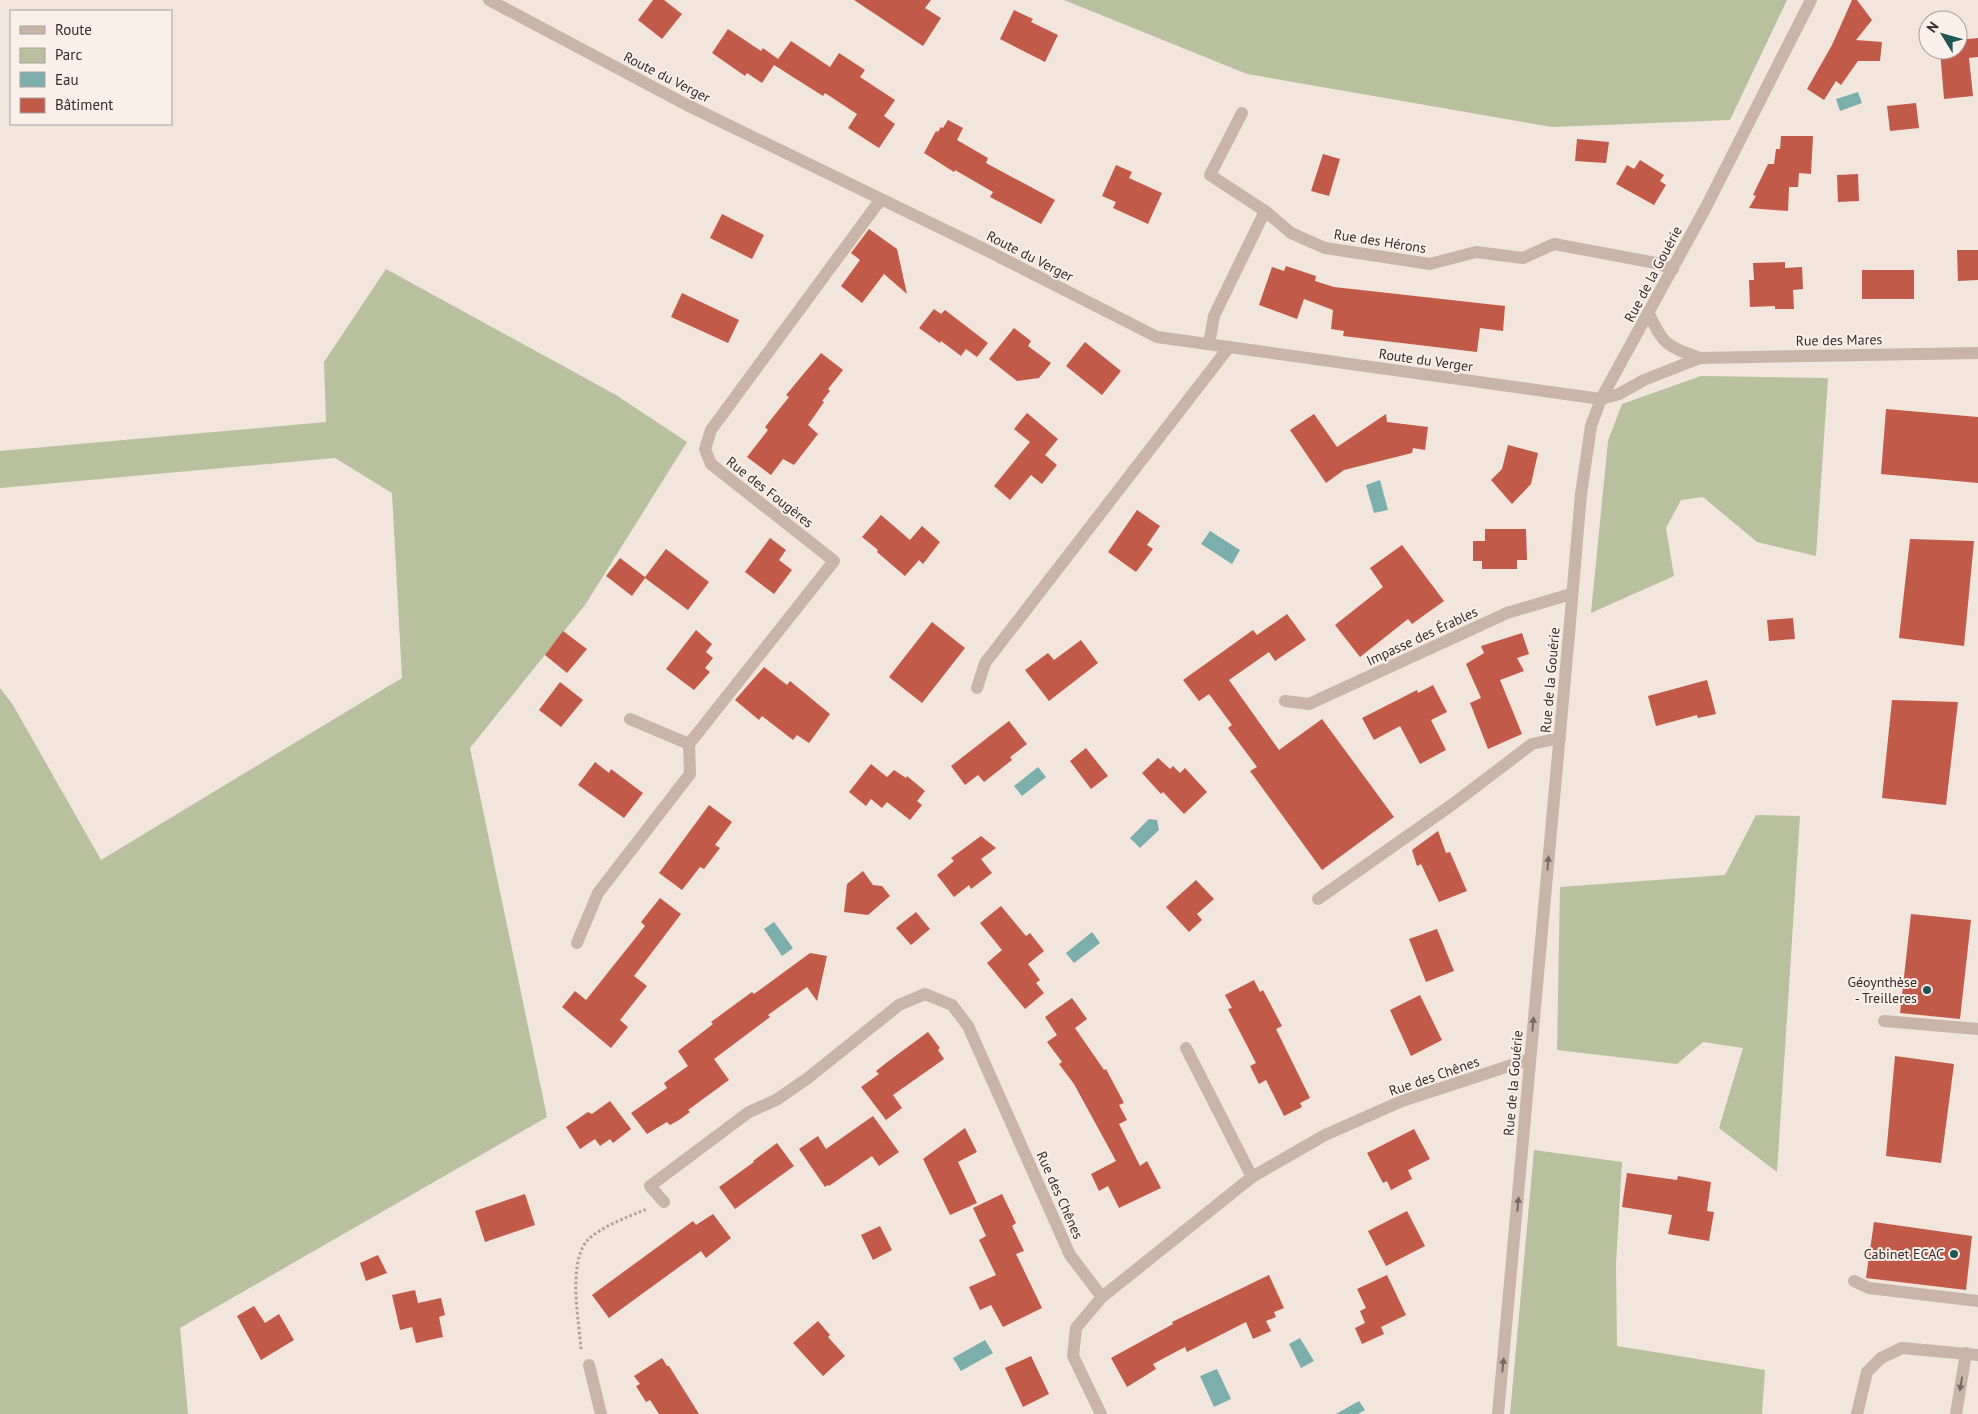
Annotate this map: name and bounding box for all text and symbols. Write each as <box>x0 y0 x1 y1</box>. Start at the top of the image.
legend <box>10 10 172 125</box>
north arrow <box>1918 10 1968 60</box>
text: N <box>1923 18 1943 36</box>
text: Route <box>55 20 92 39</box>
text: Parc <box>55 45 82 64</box>
street label: Route du Verger <box>621 47 714 107</box>
text: Eau <box>55 70 79 89</box>
text: Bâtiment <box>55 95 113 114</box>
street label: Rue de la Gouérie <box>1620 223 1686 325</box>
street label: Rue des Hérons <box>1333 225 1428 257</box>
street label: Route du Verger <box>984 226 1077 286</box>
street label: Rue des Mares <box>1796 330 1883 350</box>
street label: Route du Verger <box>1378 344 1474 376</box>
street label: Rue des Fougères <box>723 452 817 532</box>
street label: Impasse des Érables <box>1363 602 1481 670</box>
street label: Rue de la Gouérie <box>1536 626 1564 734</box>
one-way arrow <box>1544 854 1552 870</box>
place label: Géoynthèse - Treilleres <box>1847 973 1917 1007</box>
marker: Géoynthèse - Treilleres <box>1921 984 1933 996</box>
one-way arrow <box>1529 1016 1537 1032</box>
street label: Rue de la Gouérie <box>1499 1029 1527 1137</box>
street label: Rue des Chênes <box>1386 1052 1482 1100</box>
street label: Rue des Chênes <box>1033 1148 1087 1242</box>
one-way arrow <box>1514 1195 1522 1211</box>
place label: Cabinet ECAC <box>1864 1245 1944 1263</box>
marker: Cabinet ECAC <box>1948 1248 1960 1260</box>
one-way arrow <box>1499 1357 1507 1373</box>
one-way arrow <box>1957 1376 1965 1392</box>

